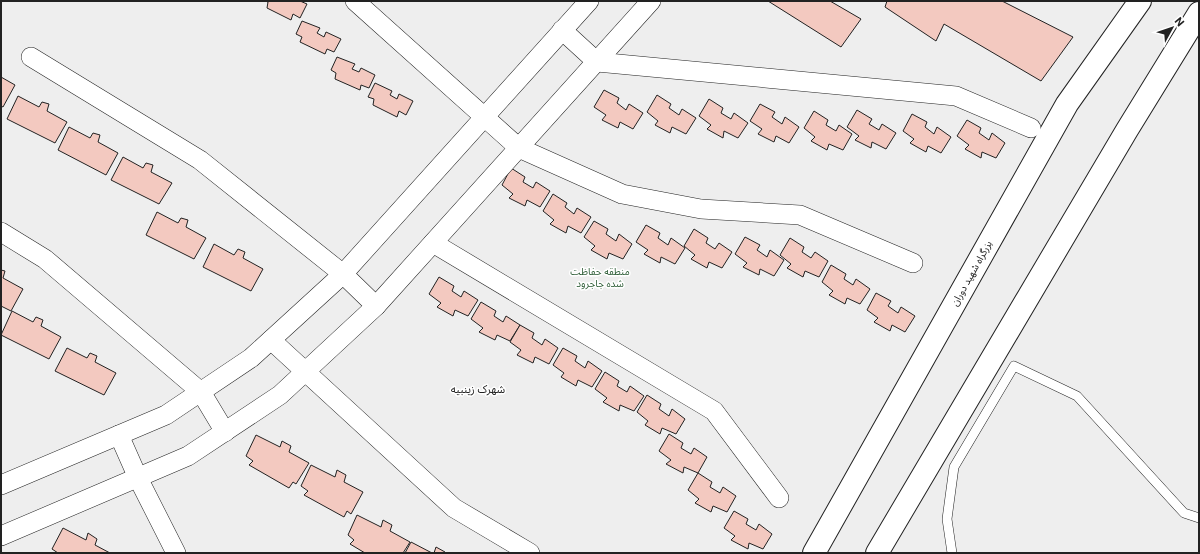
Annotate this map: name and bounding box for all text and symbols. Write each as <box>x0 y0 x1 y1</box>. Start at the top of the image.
north arrow <box>1152 8 1192 48</box>
text: N <box>1172 15 1187 29</box>
street label: بزرگراه شهید دوران <box>949 238 995 308</box>
park label: منطقه حفاظت شده جاجرود <box>570 266 630 290</box>
district label: شهرک زینبیه <box>451 383 506 396</box>

